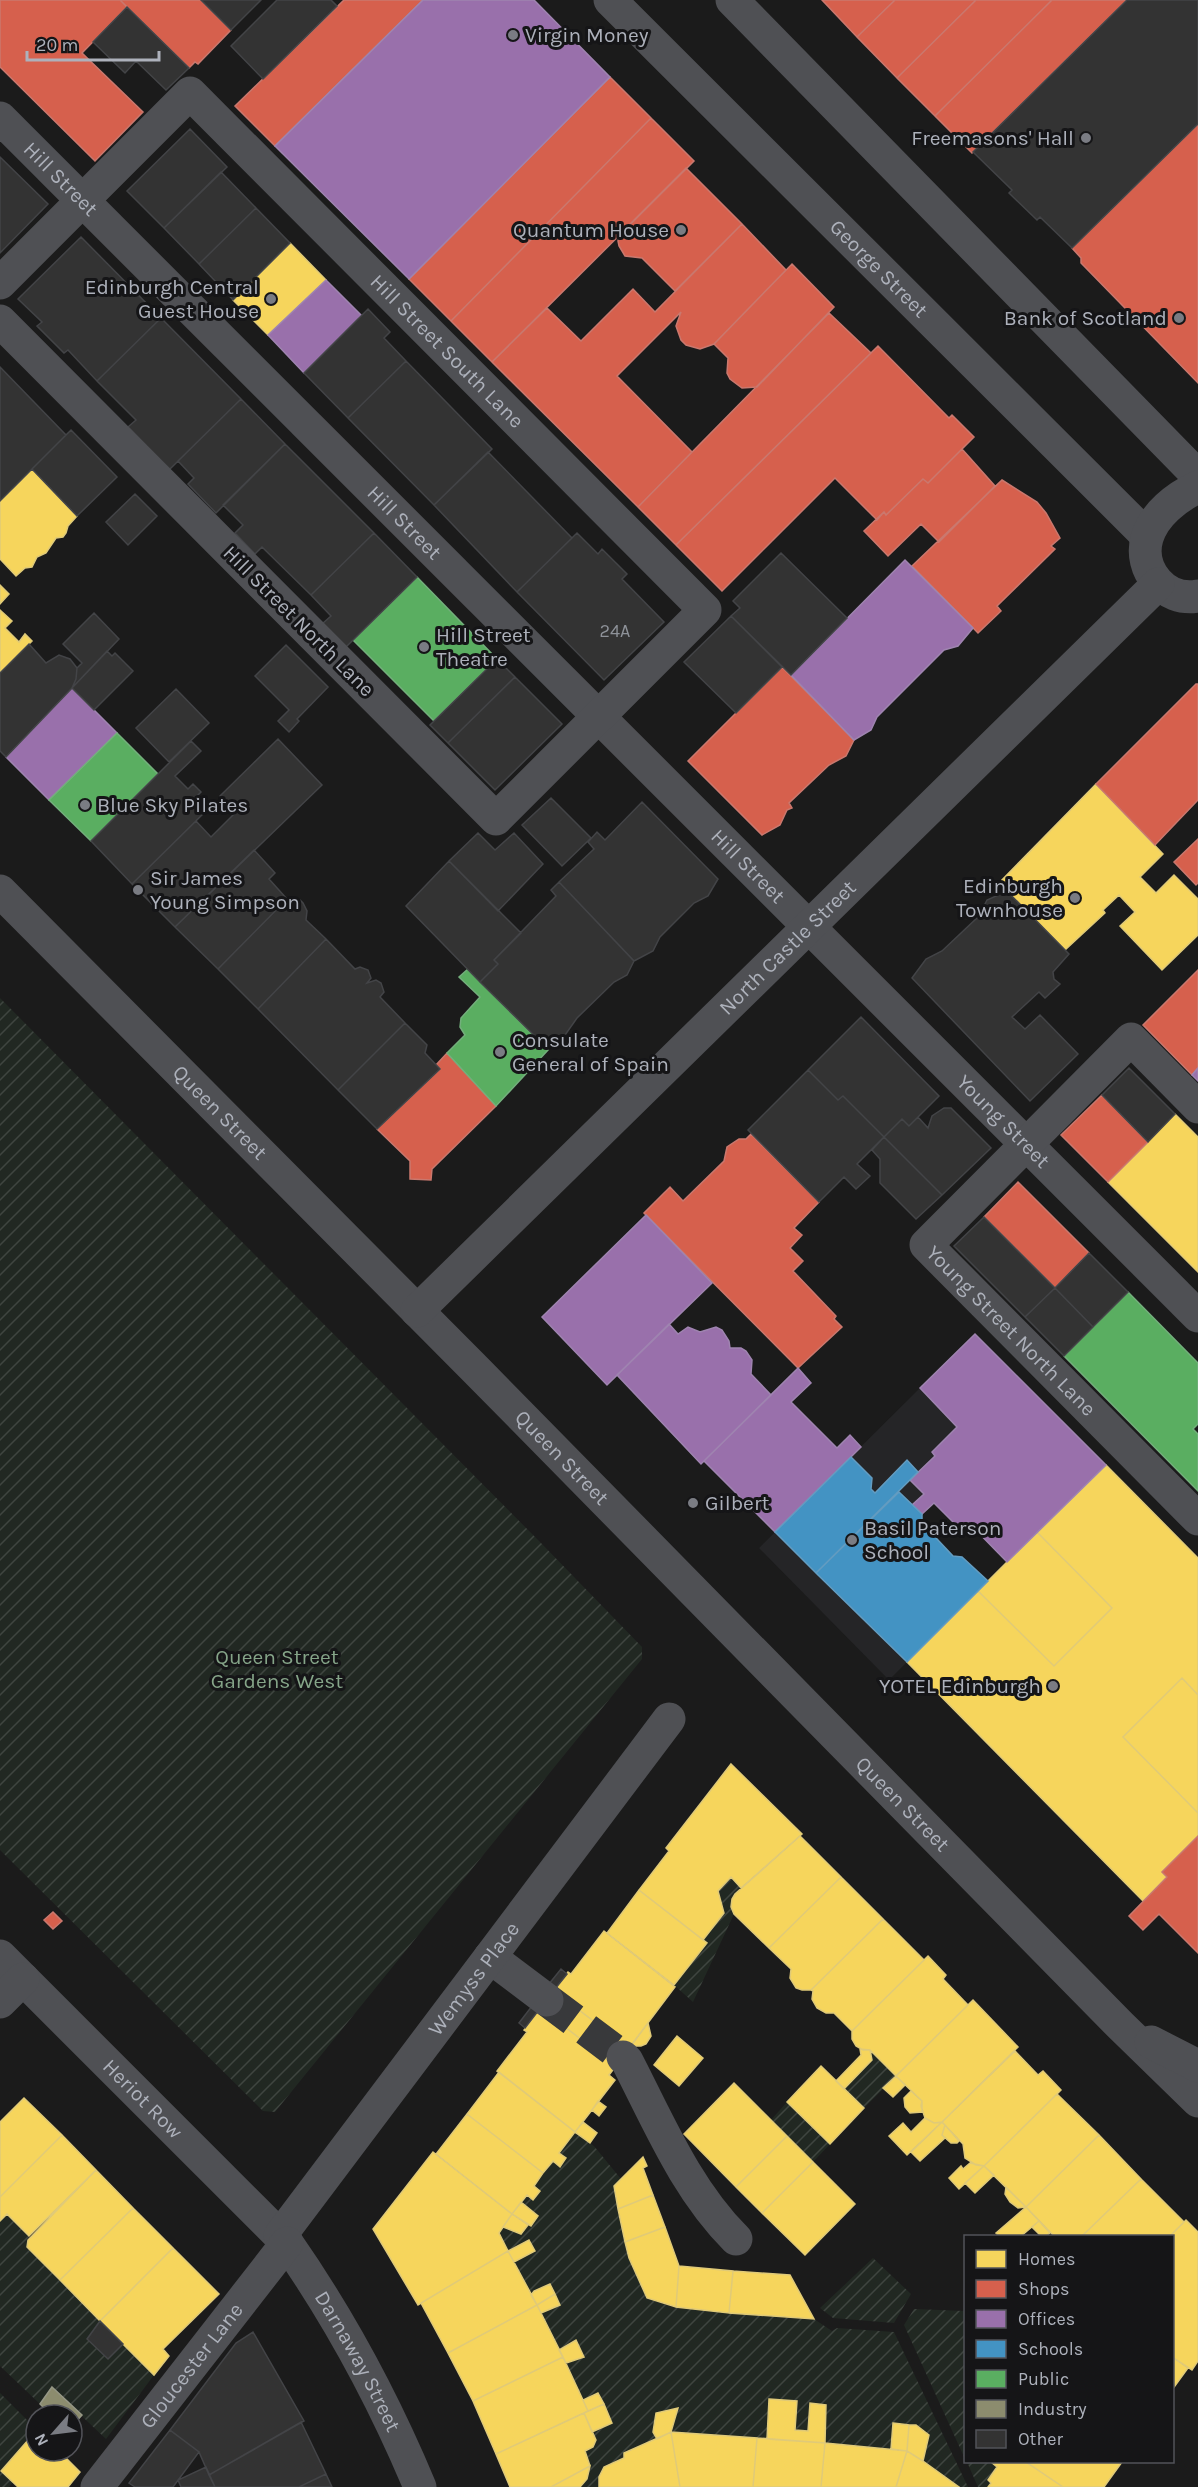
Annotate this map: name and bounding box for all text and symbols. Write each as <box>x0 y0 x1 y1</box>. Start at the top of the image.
place label: Virgin Money <box>525 23 649 47</box>
scale bar <box>27 24 159 62</box>
marker: Virgin Money <box>506 28 520 42</box>
text: 20 m <box>36 34 78 56</box>
place label: Freemasons' Hall <box>911 126 1074 150</box>
marker: Freemasons' Hall <box>1079 131 1093 145</box>
street label: Hill Street <box>19 137 103 221</box>
street label: George Street <box>825 215 933 322</box>
place label: Quantum House <box>513 218 669 242</box>
marker: Quantum House <box>674 223 688 237</box>
street label: Hill Street South Lane <box>365 269 529 433</box>
place label: Edinburgh Central Guest House <box>85 275 259 323</box>
marker: Edinburgh Central Guest House <box>264 292 278 306</box>
place label: Bank of Scotland <box>1004 306 1167 330</box>
marker: Bank of Scotland <box>1172 311 1186 325</box>
street label: Hill Street <box>362 480 447 565</box>
street label: Hill Street North Lane <box>219 541 379 701</box>
house number: 24A <box>600 620 630 642</box>
place label: Hill Street Theatre <box>436 623 531 671</box>
marker: Hill Street Theatre <box>417 640 431 654</box>
place label: Blue Sky Pilates <box>97 793 248 817</box>
marker: Blue Sky Pilates <box>78 798 92 812</box>
street label: Hill Street <box>706 824 790 908</box>
place label: Sir James Young Simpson <box>150 866 300 914</box>
place label: Edinburgh Townhouse <box>956 874 1063 922</box>
street label: North Castle Street <box>714 875 861 1020</box>
marker: Sir James Young Simpson <box>131 883 145 897</box>
marker: Edinburgh Townhouse <box>1068 891 1082 905</box>
place label: Consulate General of Spain <box>512 1028 669 1076</box>
marker: Consulate General of Spain <box>493 1045 507 1059</box>
street label: Queen Street <box>168 1060 272 1165</box>
street label: Young Street <box>952 1070 1055 1173</box>
street label: Young Street North Lane <box>921 1241 1101 1421</box>
street label: Queen Street <box>510 1405 614 1510</box>
place label: Gilbert <box>705 1491 769 1515</box>
marker: Gilbert <box>686 1496 700 1510</box>
place label: Basil Paterson School <box>864 1516 1001 1564</box>
marker: Basil Paterson School <box>845 1533 859 1547</box>
park label: Queen Street Gardens West <box>211 1645 343 1693</box>
place label: YOTEL Edinburgh <box>879 1674 1041 1698</box>
marker: YOTEL Edinburgh <box>1046 1679 1060 1693</box>
street label: Queen Street <box>851 1752 955 1857</box>
street label: Wemyss Place <box>423 1917 524 2040</box>
street label: Heriot Row <box>98 2054 188 2144</box>
legend <box>964 2235 1174 2463</box>
text: Homes <box>1018 2248 1075 2270</box>
text: Shops <box>1018 2278 1070 2300</box>
street label: Darnaway Street <box>310 2287 406 2436</box>
street label: Gloucester Lane <box>135 2298 248 2433</box>
text: Offices <box>1018 2308 1075 2330</box>
text: Schools <box>1018 2338 1083 2360</box>
text: Public <box>1018 2368 1069 2390</box>
text: Industry <box>1018 2398 1087 2420</box>
north arrow <box>24 2403 84 2463</box>
text: Other <box>1018 2428 1063 2450</box>
text: N <box>30 2430 52 2449</box>

